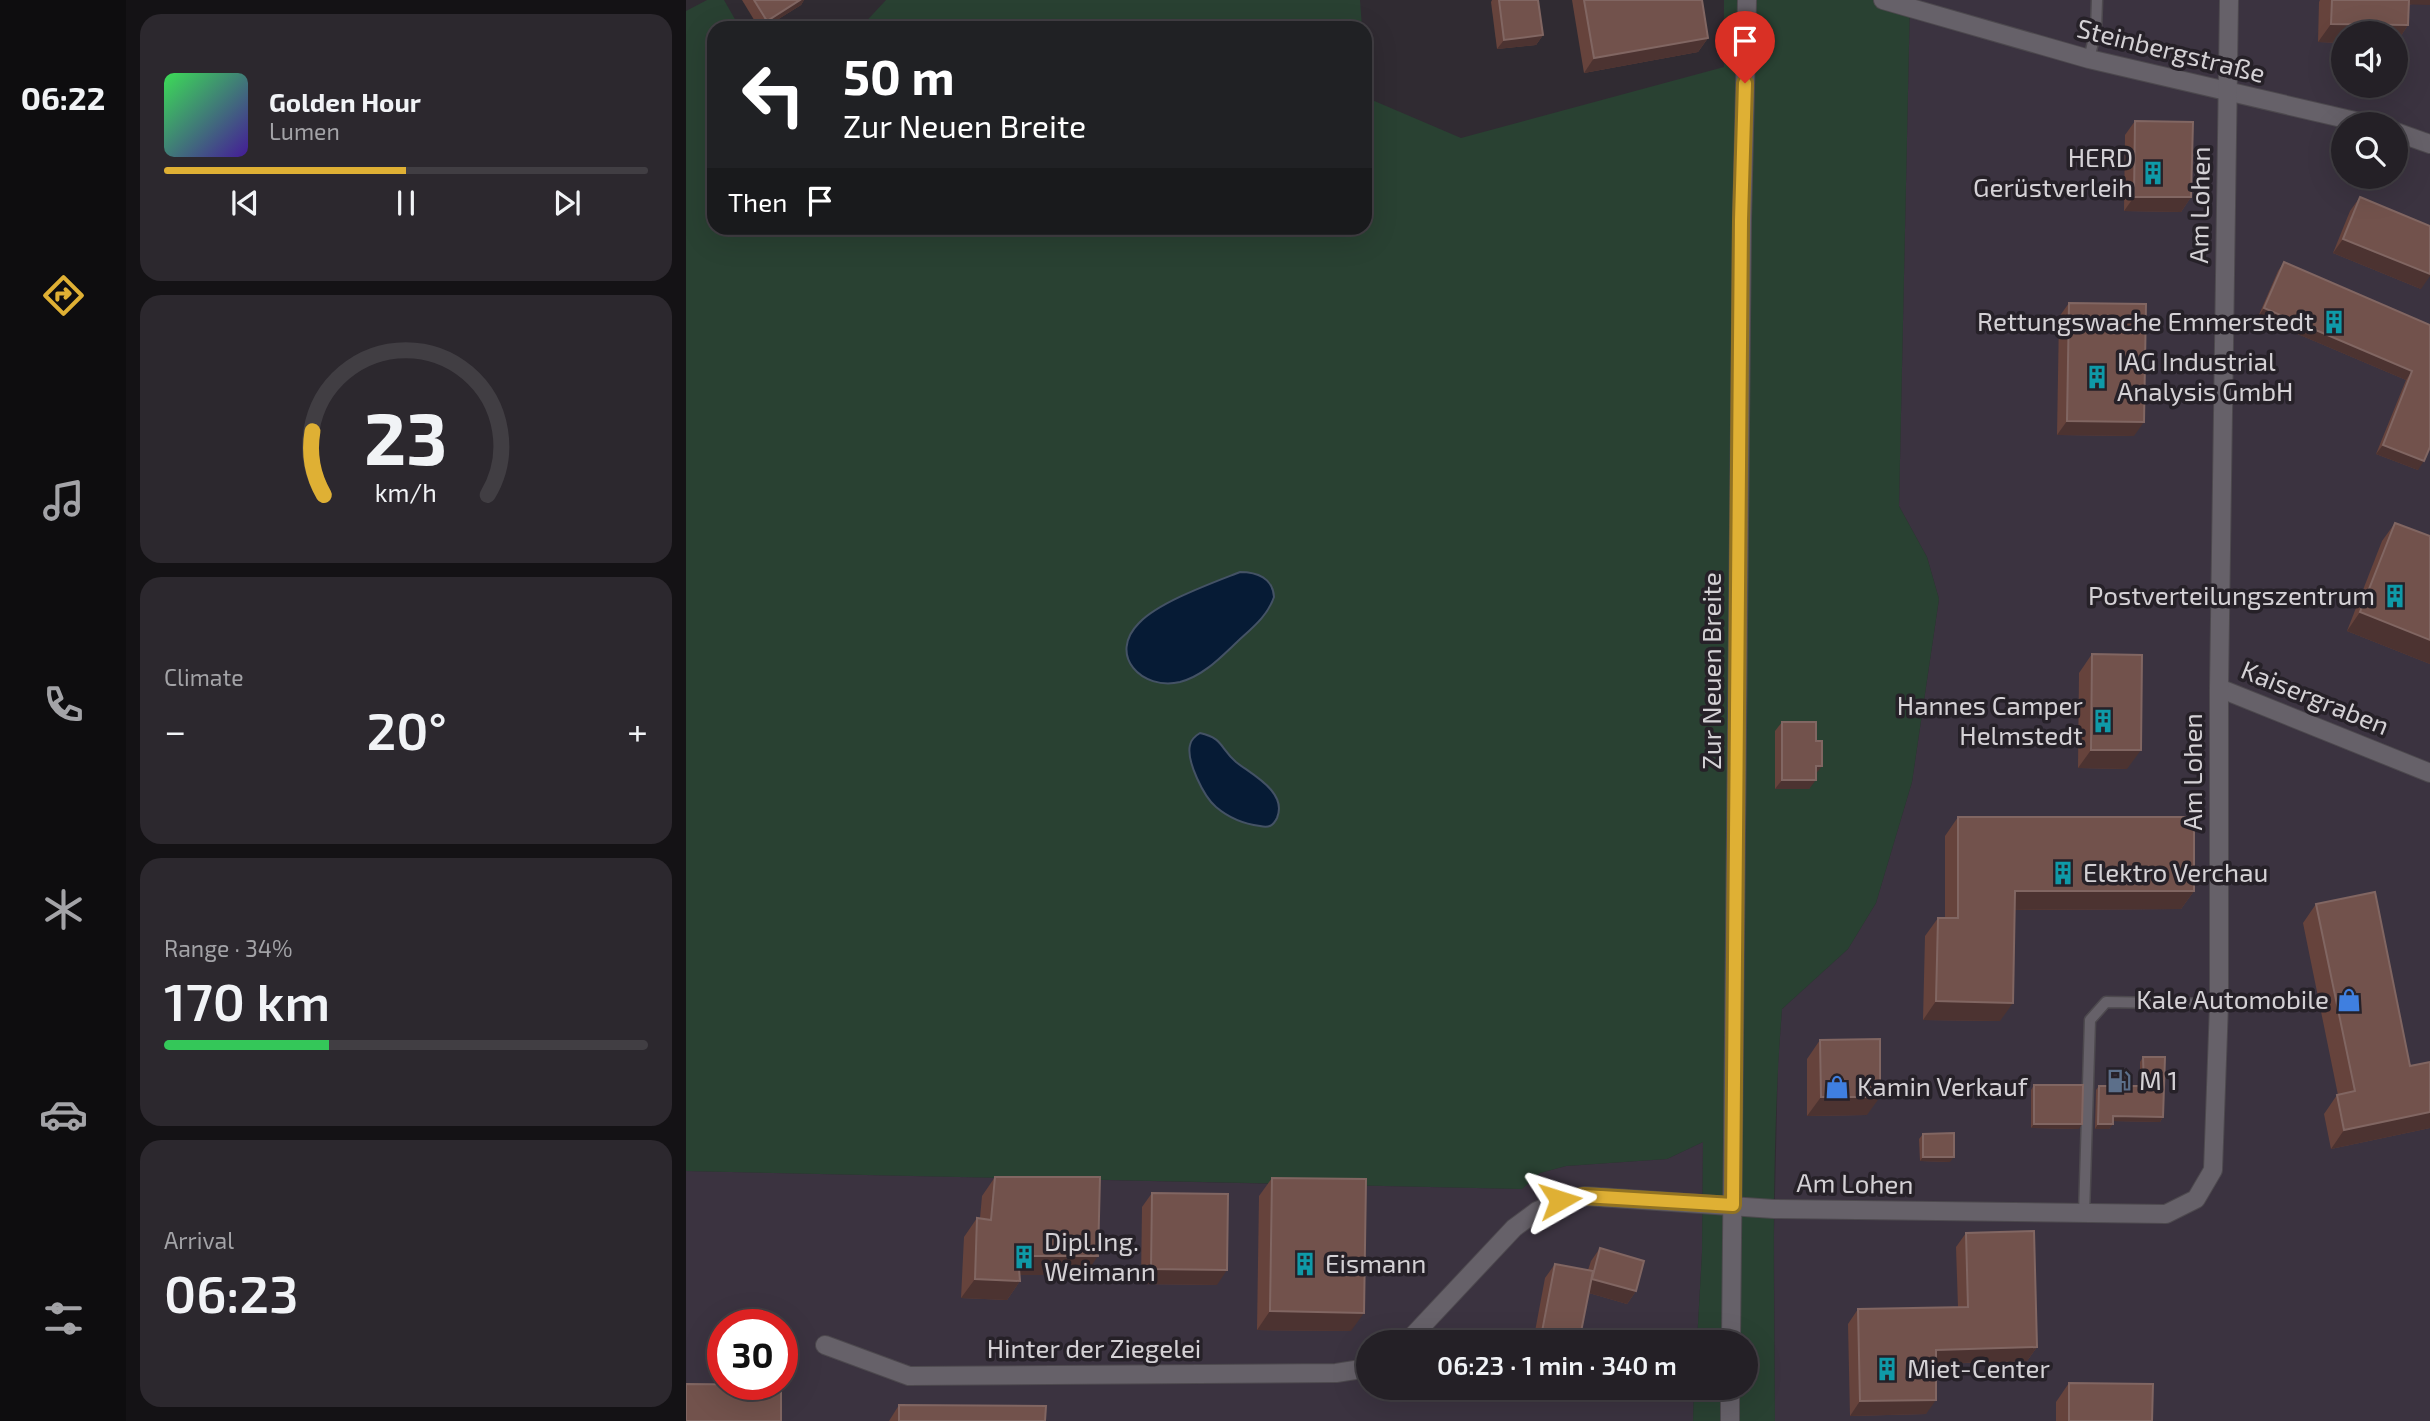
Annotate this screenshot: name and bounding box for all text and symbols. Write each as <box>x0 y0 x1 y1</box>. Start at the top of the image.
pin <box>1715 11 1775 83</box>
street label: Steinbergstraße <box>2074 11 2269 88</box>
map controls <box>2331 21 2408 189</box>
button: sound <box>2331 21 2408 98</box>
icon: arrive <box>1726 22 1764 60</box>
text: 50 m <box>843 46 955 105</box>
icon: left <box>728 49 819 140</box>
text: 06:22 <box>21 78 105 116</box>
text: Golden Hour <box>269 86 421 117</box>
text: Zur Neuen Breite <box>843 106 1086 144</box>
button: search <box>2331 112 2408 189</box>
text: Lumen <box>269 117 340 145</box>
place label: HERD Gerüstverleih <box>1973 141 2133 202</box>
street label: Am Lohen <box>2182 146 2215 264</box>
building icon: HERD Gerüstverleih <box>2139 159 2167 187</box>
icon: arrive <box>801 182 839 220</box>
icon: previous <box>226 184 264 222</box>
icon: pause <box>387 184 425 222</box>
icon: next <box>548 184 586 222</box>
text: Then <box>728 186 787 217</box>
icon: directions <box>39 271 88 320</box>
place label: Rettungswache Emmerstedt <box>1977 305 2314 336</box>
building icon: Rettungswache Emmerstedt <box>2320 308 2348 336</box>
place label: IAG Industrial Analysis GmbH <box>2117 345 2293 406</box>
building icon: IAG Industrial Analysis GmbH <box>2083 363 2111 391</box>
text: 23 <box>364 393 448 481</box>
icon: music <box>39 476 88 525</box>
text: km/h <box>375 477 437 507</box>
street label: Zur Neuen Breite <box>1695 572 1726 770</box>
place label: Postverteilungszentrum <box>2088 579 2375 610</box>
building icon: Postverteilungszentrum <box>2381 582 2409 610</box>
street label: Kaisergraben <box>2237 653 2394 740</box>
text: Climate <box>164 663 244 691</box>
icon: phone <box>39 680 88 729</box>
place label: Hannes Camper Helmstedt <box>1897 689 2083 750</box>
text: 20° <box>366 698 447 760</box>
text: − <box>164 707 186 753</box>
text: + <box>627 707 648 753</box>
building icon: Hannes Camper Helmstedt <box>2089 707 2117 735</box>
street label: Am Lohen <box>2176 713 2207 831</box>
place label: Elektro Verchau <box>2083 856 2268 887</box>
building icon: Elektro Verchau <box>2049 859 2077 887</box>
icon: climate <box>39 885 88 934</box>
text: Range · 34% <box>164 934 292 962</box>
text: 170 km <box>164 969 330 1031</box>
place label: Kale Automobile <box>2136 983 2329 1014</box>
shop icon: Kale Automobile <box>2335 986 2363 1014</box>
place label: M 1 <box>2139 1064 2178 1095</box>
fuel station icon: M 1 <box>2105 1067 2133 1095</box>
place label: Kamin Verkauf <box>1857 1070 2029 1101</box>
shop icon: Kamin Verkauf <box>1823 1073 1851 1101</box>
icon: car <box>39 1090 88 1139</box>
position arrow <box>1523 1163 1597 1237</box>
street label: Am Lohen <box>1796 1166 1914 1199</box>
place label: Dipl.Ing. Weimann <box>1044 1225 1156 1286</box>
text: Arrival <box>164 1226 234 1254</box>
building icon: Dipl.Ing. Weimann <box>1010 1243 1038 1271</box>
place label: Eismann <box>1325 1247 1426 1278</box>
building icon: Eismann <box>1291 1250 1319 1278</box>
text: 06:23 <box>164 1261 298 1323</box>
icon: filters <box>39 1294 88 1343</box>
speed limit sign: 30 <box>707 1309 798 1400</box>
street label: Hinter der Ziegelei <box>987 1332 1201 1363</box>
text: 06:23 · 1 min · 340 m <box>1437 1349 1677 1380</box>
place label: Miet-Center <box>1907 1352 2050 1383</box>
building icon: Miet-Center <box>1873 1355 1901 1383</box>

